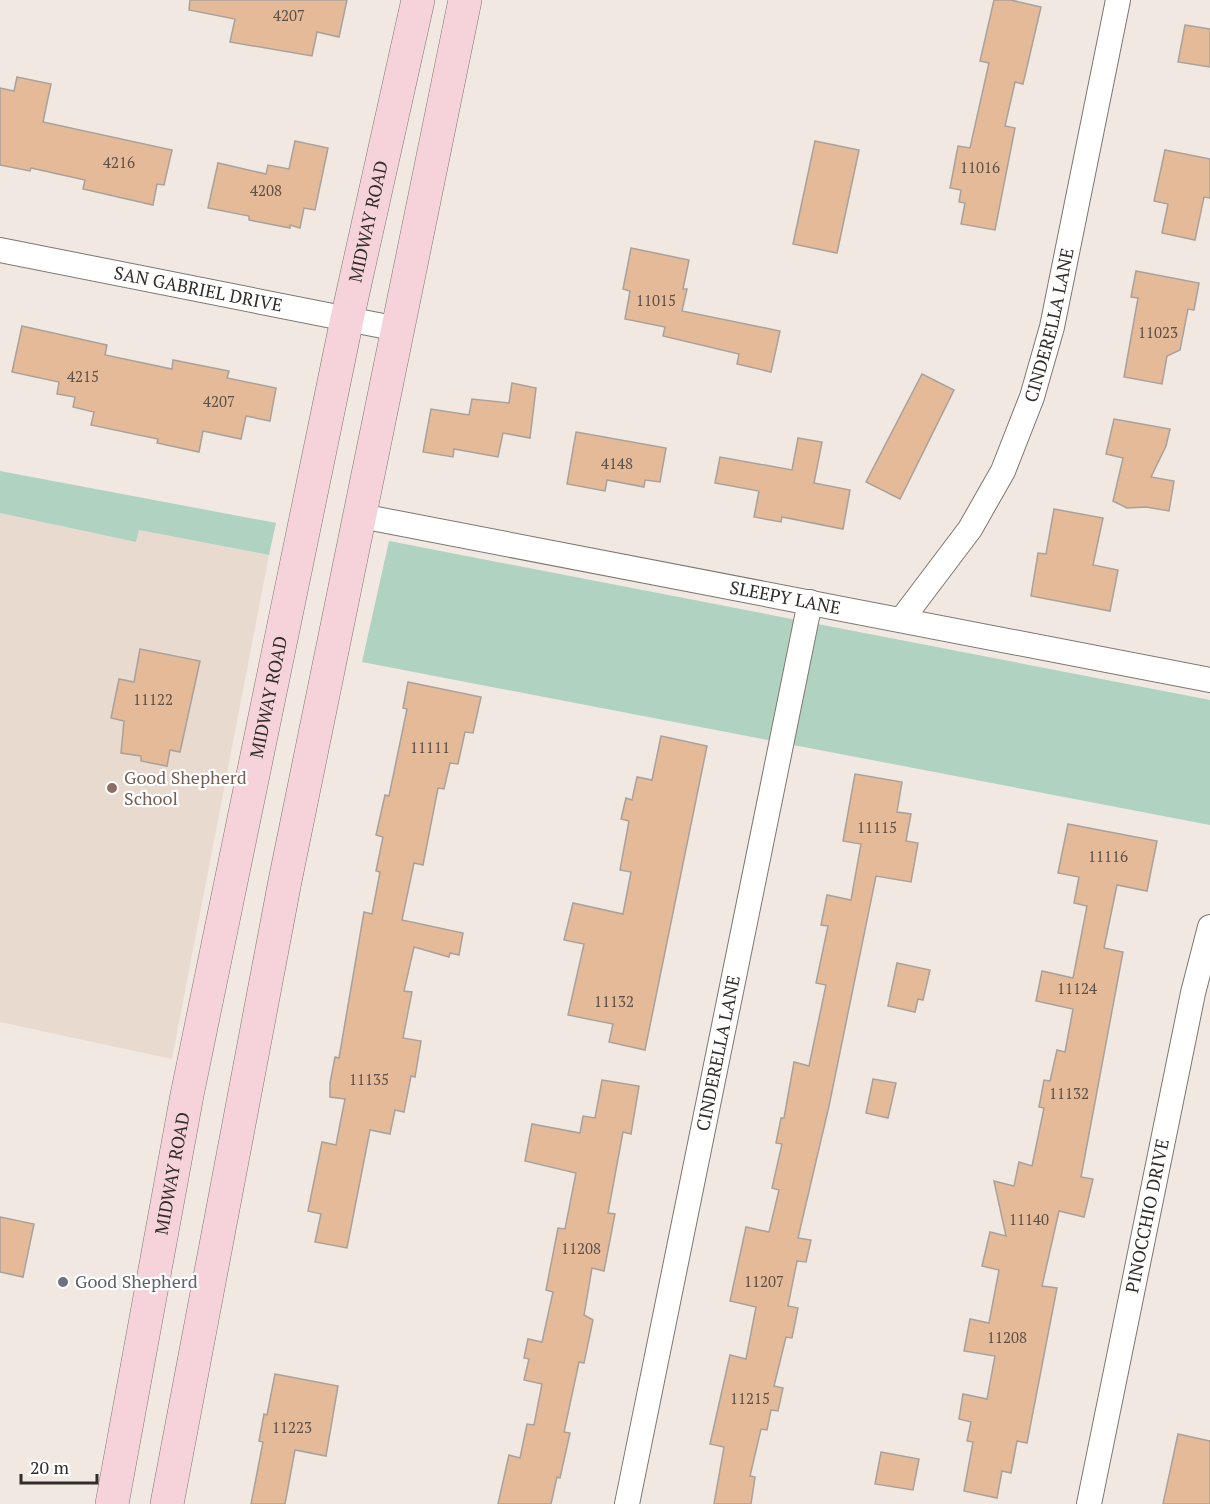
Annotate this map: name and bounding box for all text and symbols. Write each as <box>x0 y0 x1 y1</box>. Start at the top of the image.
house number: 4207 <box>273 5 305 25</box>
house number: 4216 <box>103 152 135 172</box>
house number: 11016 <box>960 157 1000 177</box>
street label: MIDWAY ROAD <box>343 158 393 285</box>
house number: 4208 <box>250 180 282 200</box>
street label: CINDERELLA LANE <box>1018 246 1079 405</box>
street label: SAN GABRIEL DRIVE <box>112 260 285 317</box>
house number: 11015 <box>636 290 676 310</box>
house number: 11023 <box>1138 322 1178 342</box>
house number: 4215 <box>67 366 99 386</box>
house number: 4207 <box>203 391 235 411</box>
house number: 4148 <box>601 453 633 473</box>
street label: SLEEPY LANE <box>728 575 843 619</box>
street label: MIDWAY ROAD <box>244 634 292 760</box>
house number: 11122 <box>133 689 173 709</box>
house number: 11111 <box>410 737 450 757</box>
place label: Good Shepherd School <box>124 765 247 810</box>
marker: Good Shepherd School <box>105 781 119 795</box>
house number: 11115 <box>857 817 897 837</box>
house number: 11116 <box>1088 846 1128 866</box>
street label: CINDERELLA LANE <box>690 973 745 1133</box>
house number: 11124 <box>1057 978 1097 998</box>
house number: 11132 <box>594 991 634 1011</box>
house number: 11135 <box>349 1069 389 1089</box>
house number: 11132 <box>1049 1083 1089 1103</box>
street label: MIDWAY ROAD <box>149 1110 195 1237</box>
street label: PINOCCHIO DRIVE <box>1119 1136 1174 1295</box>
house number: 11140 <box>1009 1209 1049 1229</box>
house number: 11208 <box>561 1238 601 1258</box>
place label: Good Shepherd <box>75 1269 198 1293</box>
house number: 11207 <box>744 1271 784 1291</box>
marker: Good Shepherd <box>56 1275 70 1289</box>
house number: 11208 <box>987 1327 1027 1347</box>
house number: 11215 <box>730 1388 770 1408</box>
house number: 11223 <box>272 1417 312 1437</box>
scale bar <box>21 1447 98 1485</box>
text: 20 m <box>30 1455 70 1479</box>

